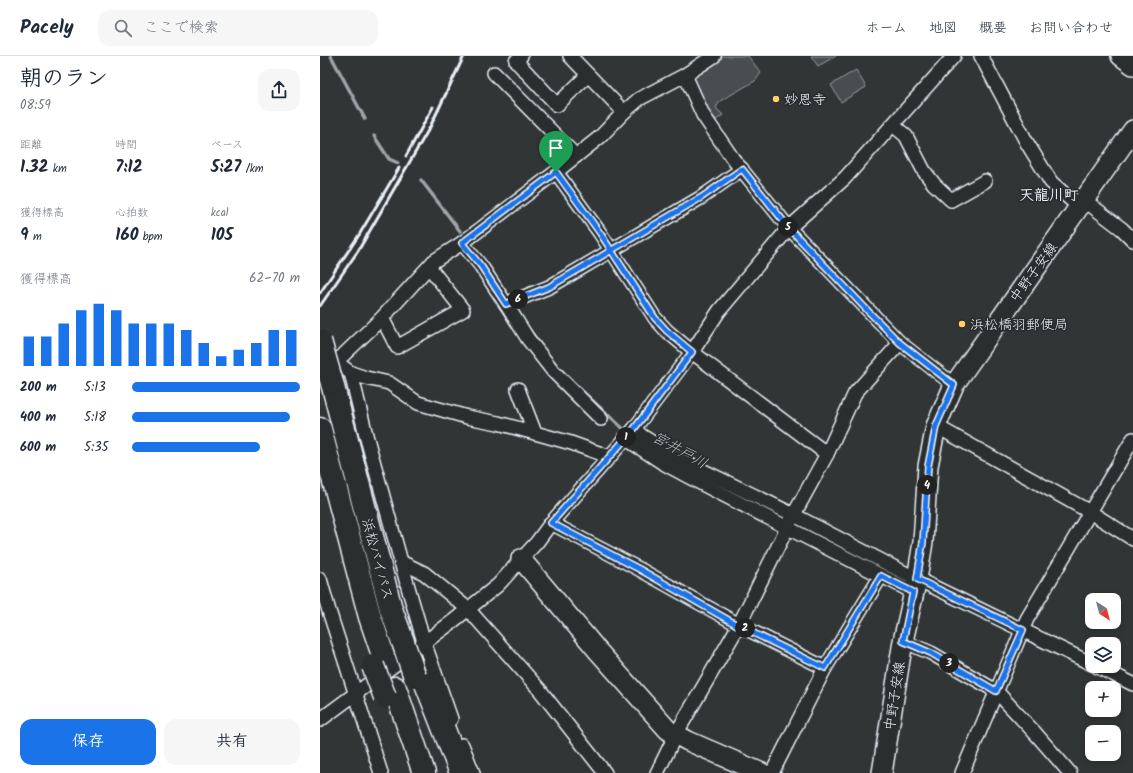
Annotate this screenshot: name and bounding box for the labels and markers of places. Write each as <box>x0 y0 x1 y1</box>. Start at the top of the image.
place label: 妙恩寺 <box>784 89 826 111</box>
marker: 妙恩寺 <box>771 94 781 104</box>
pin <box>539 131 573 172</box>
pin: 5 <box>778 217 798 237</box>
pin: 6 <box>508 289 528 309</box>
place label: 浜松橋羽郵便局 <box>970 314 1068 336</box>
marker: 浜松橋羽郵便局 <box>957 319 967 329</box>
pin: 1 <box>616 427 636 447</box>
pin: 4 <box>917 475 937 495</box>
pin: 2 <box>735 618 755 638</box>
pin: 3 <box>939 653 959 673</box>

